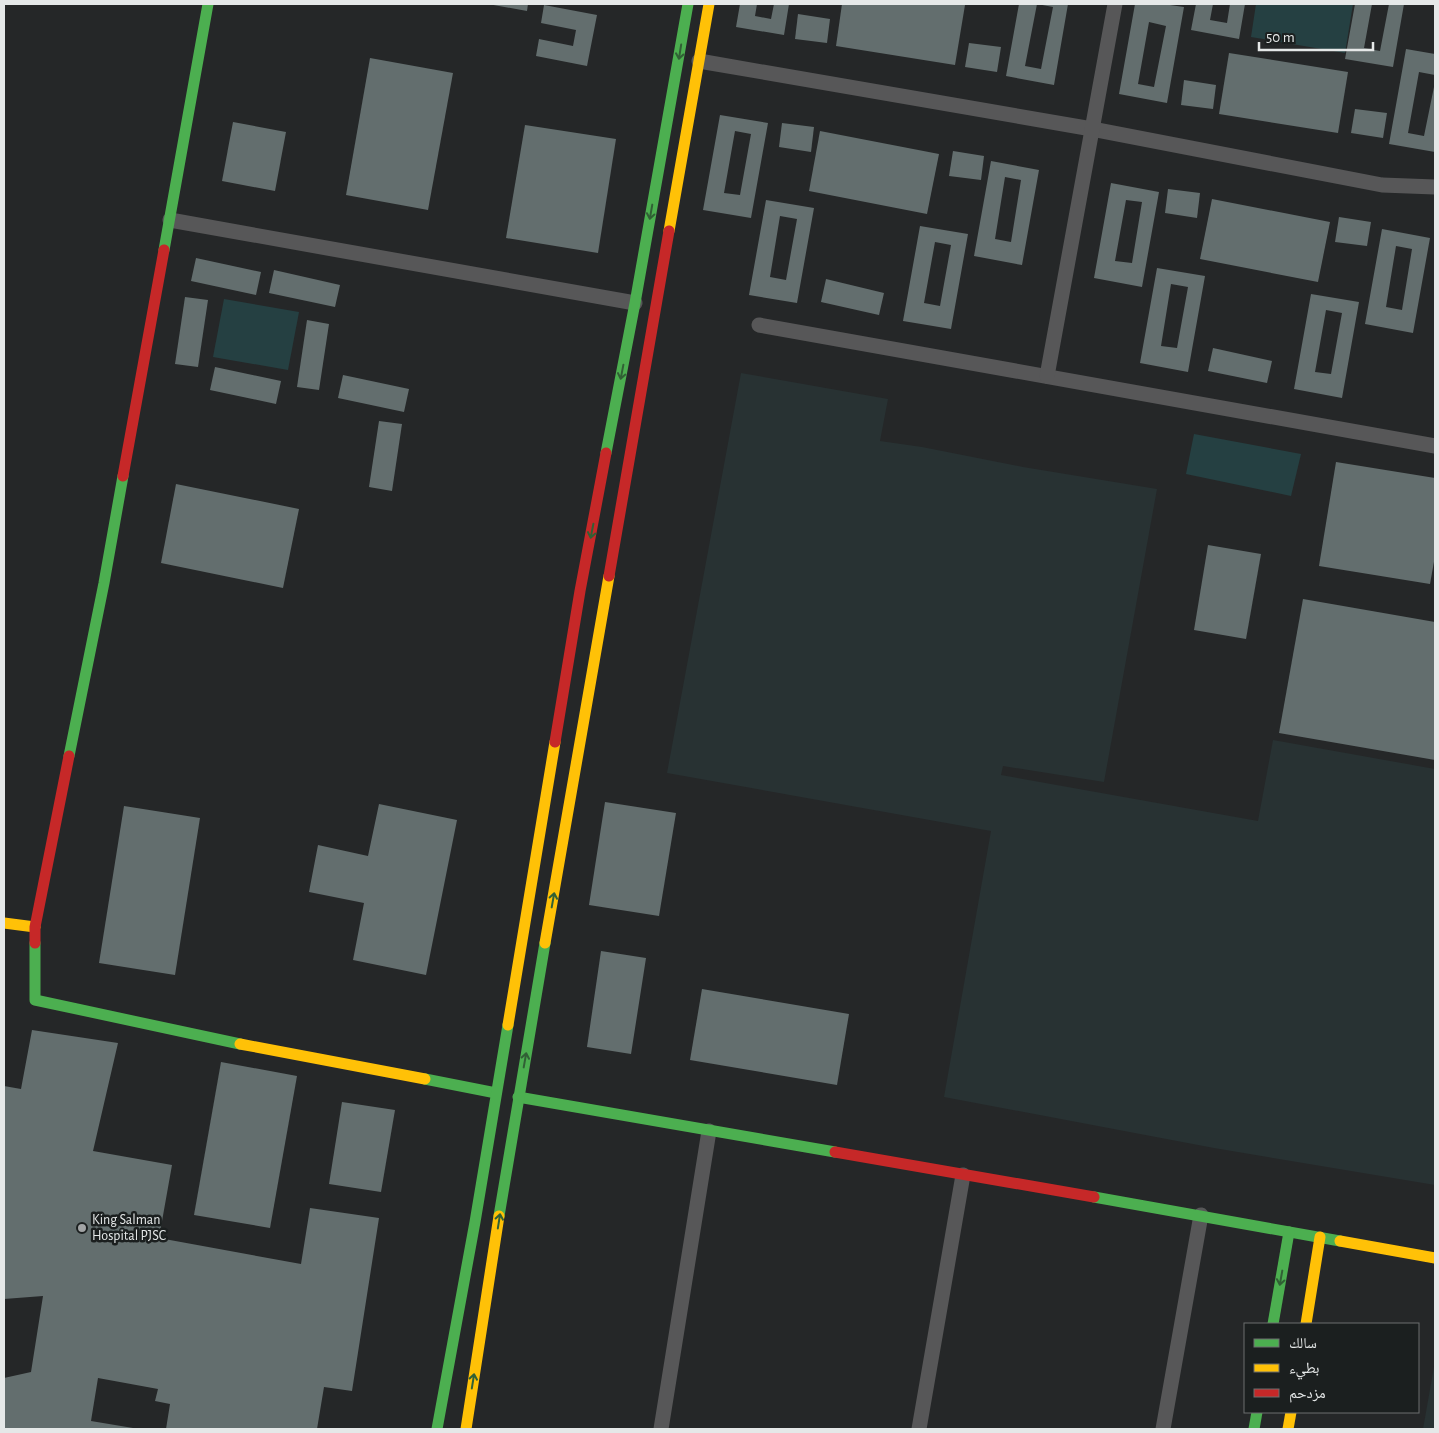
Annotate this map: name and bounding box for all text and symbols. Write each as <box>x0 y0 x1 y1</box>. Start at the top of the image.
scale bar <box>1259 20 1373 52</box>
text: 50 m <box>1266 30 1295 45</box>
one-way arrow <box>675 43 685 59</box>
one-way arrow <box>646 203 656 219</box>
one-way arrow <box>617 363 626 379</box>
one-way arrow <box>586 523 596 539</box>
one-way arrow <box>549 893 559 909</box>
one-way arrow <box>520 1053 530 1069</box>
place label: King Salman Hospital PJSC <box>92 1213 166 1243</box>
one-way arrow <box>494 1213 504 1229</box>
marker: King Salman Hospital PJSC <box>76 1222 88 1234</box>
one-way arrow <box>1276 1270 1286 1286</box>
legend <box>1244 1323 1419 1413</box>
text: سالك <box>1289 1336 1317 1351</box>
text: بطيء <box>1289 1361 1319 1380</box>
one-way arrow <box>469 1373 479 1389</box>
text: مزدحم <box>1289 1386 1326 1403</box>

